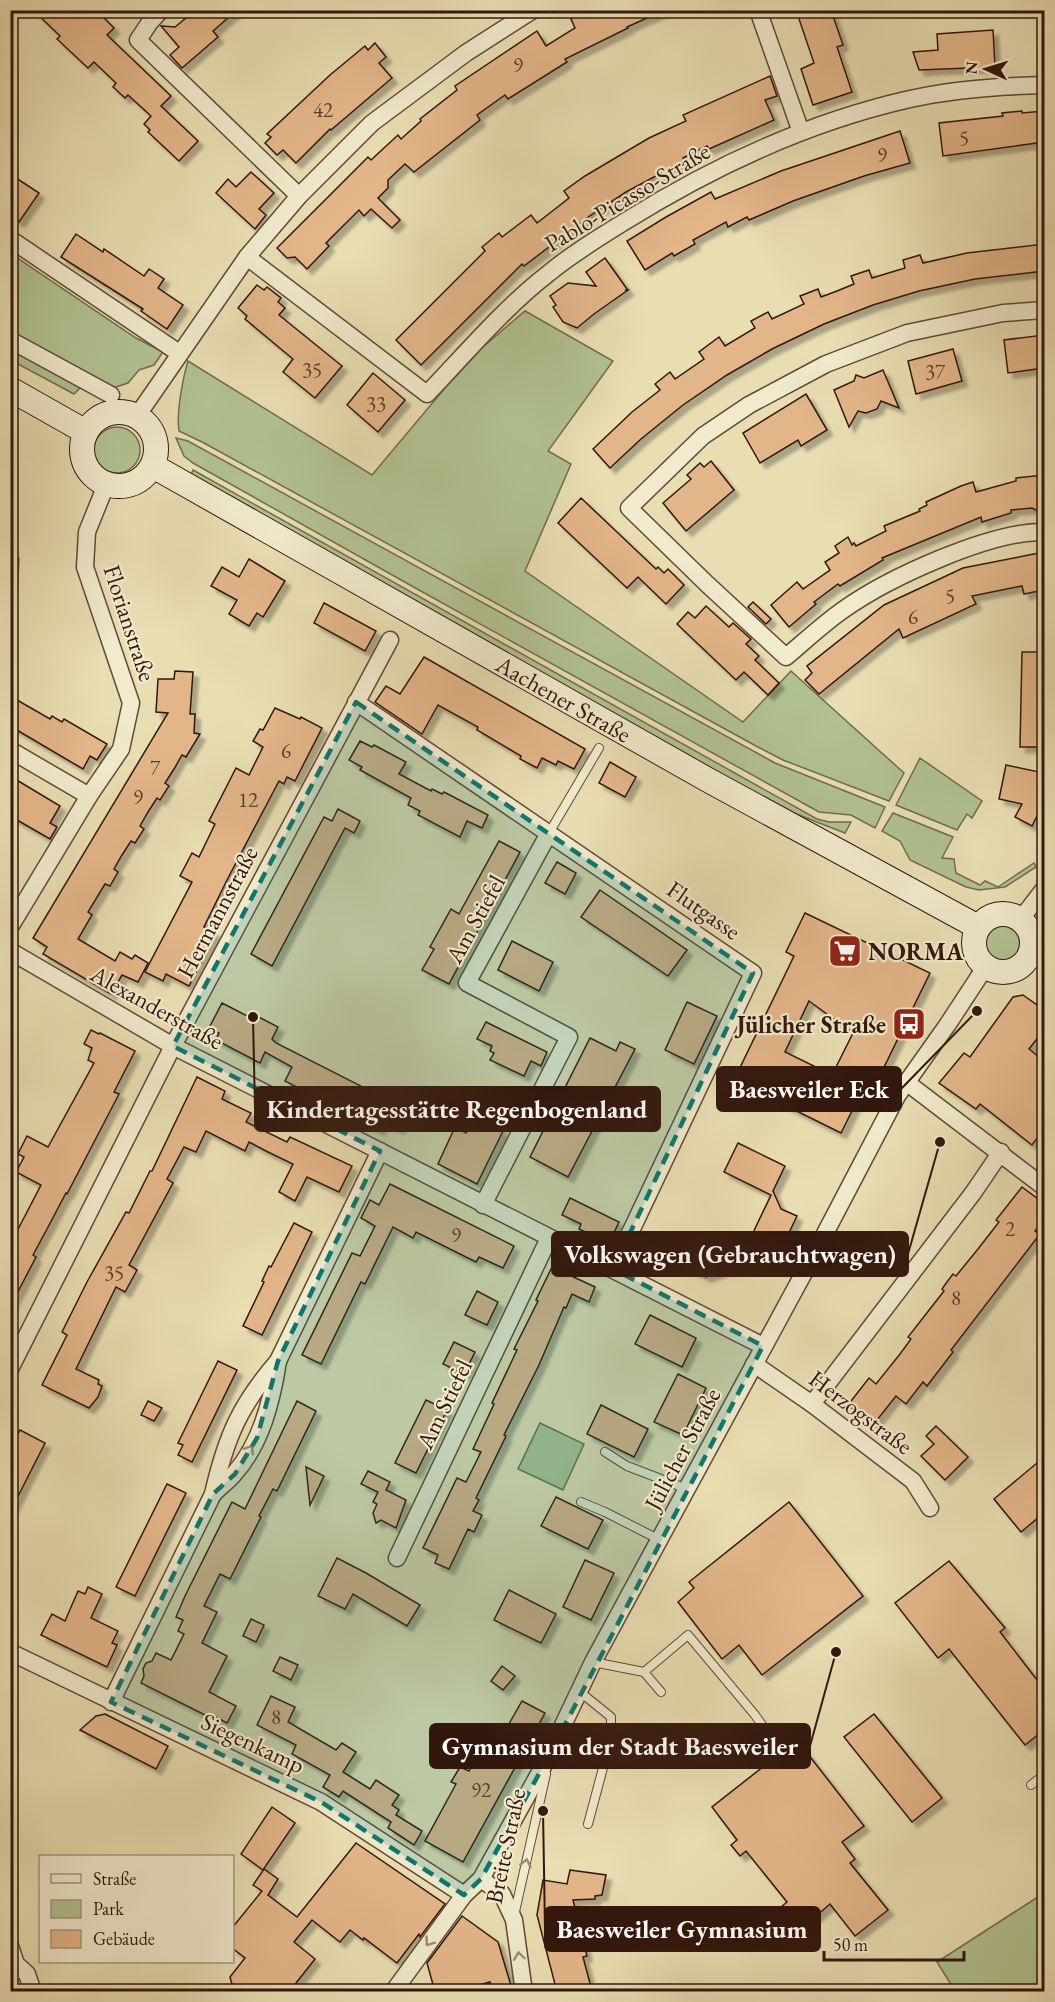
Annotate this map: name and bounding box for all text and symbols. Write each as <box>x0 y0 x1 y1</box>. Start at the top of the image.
north arrow <box>956 39 1016 99</box>
house number: 9 <box>513 51 523 78</box>
text: N <box>961 61 982 75</box>
house number: 42 <box>313 96 333 123</box>
house number: 5 <box>959 124 969 151</box>
street label: Pablo-Picasso-Straße <box>539 135 715 259</box>
house number: 9 <box>877 141 887 168</box>
house number: 35 <box>302 356 322 383</box>
house number: 37 <box>925 358 946 385</box>
house number: 33 <box>366 390 386 417</box>
street label: Florianstraße <box>97 561 163 685</box>
house number: 5 <box>945 582 955 609</box>
house number: 6 <box>908 603 918 630</box>
street label: Aachener Straße <box>490 647 637 749</box>
house number: 6 <box>281 737 291 764</box>
house number: 7 <box>150 754 161 781</box>
house number: 9 <box>133 783 143 810</box>
house number: 12 <box>238 786 258 813</box>
street label: Hermannstraße <box>169 841 265 983</box>
street label: Am Stiefel <box>438 869 512 969</box>
street label: Flutgasse <box>661 873 747 947</box>
supermarket icon: NORMA <box>827 933 863 969</box>
place label: NORMA <box>868 936 964 967</box>
street label: Alexanderstraße <box>84 957 229 1056</box>
bus stop icon: Jülicher Straße <box>891 1006 927 1042</box>
place label: Jülicher Straße <box>735 1009 886 1040</box>
callout: Baesweiler Eck <box>717 1067 901 1111</box>
text: Baesweiler Eck <box>729 1072 890 1106</box>
callout: Kindertagesstätte Regenbogenland <box>255 1087 660 1131</box>
text: Kindertagesstätte Regenbogenland <box>267 1092 648 1126</box>
house number: 2 <box>1005 1215 1015 1242</box>
house number: 9 <box>451 1221 461 1248</box>
callout: Volkswagen (Gebrauchtwagen) <box>552 1232 908 1276</box>
text: Volkswagen (Gebrauchtwagen) <box>564 1237 896 1271</box>
house number: 35 <box>104 1259 124 1286</box>
house number: 8 <box>951 1284 961 1311</box>
street label: Am Stiefel <box>409 1354 479 1455</box>
street label: Herzogstraße <box>803 1363 919 1461</box>
street label: Jülicher Straße <box>636 1382 727 1517</box>
one-way arrow <box>243 1445 254 1456</box>
house number: 8 <box>271 1703 281 1730</box>
street label: Siegenkamp <box>196 1706 310 1780</box>
callout: Gymnasium der Stadt Baesweiler <box>430 1724 810 1768</box>
text: Gymnasium der Stadt Baesweiler <box>442 1729 798 1763</box>
house number: 92 <box>471 1776 491 1803</box>
street label: Breite Straße <box>478 1786 532 1906</box>
legend <box>39 1855 234 1963</box>
one-way arrow <box>519 1858 532 1868</box>
text: Straße <box>93 1867 136 1890</box>
text: Park <box>93 1897 124 1920</box>
callout: Baesweiler Gymnasium <box>545 1907 820 1951</box>
text: Baesweiler Gymnasium <box>557 1912 807 1946</box>
scale bar <box>824 1924 964 1962</box>
text: Gebäude <box>93 1927 155 1950</box>
text: 50 m <box>833 1933 868 1956</box>
one-way arrow <box>425 1935 436 1946</box>
one-way arrow <box>513 1951 525 1960</box>

